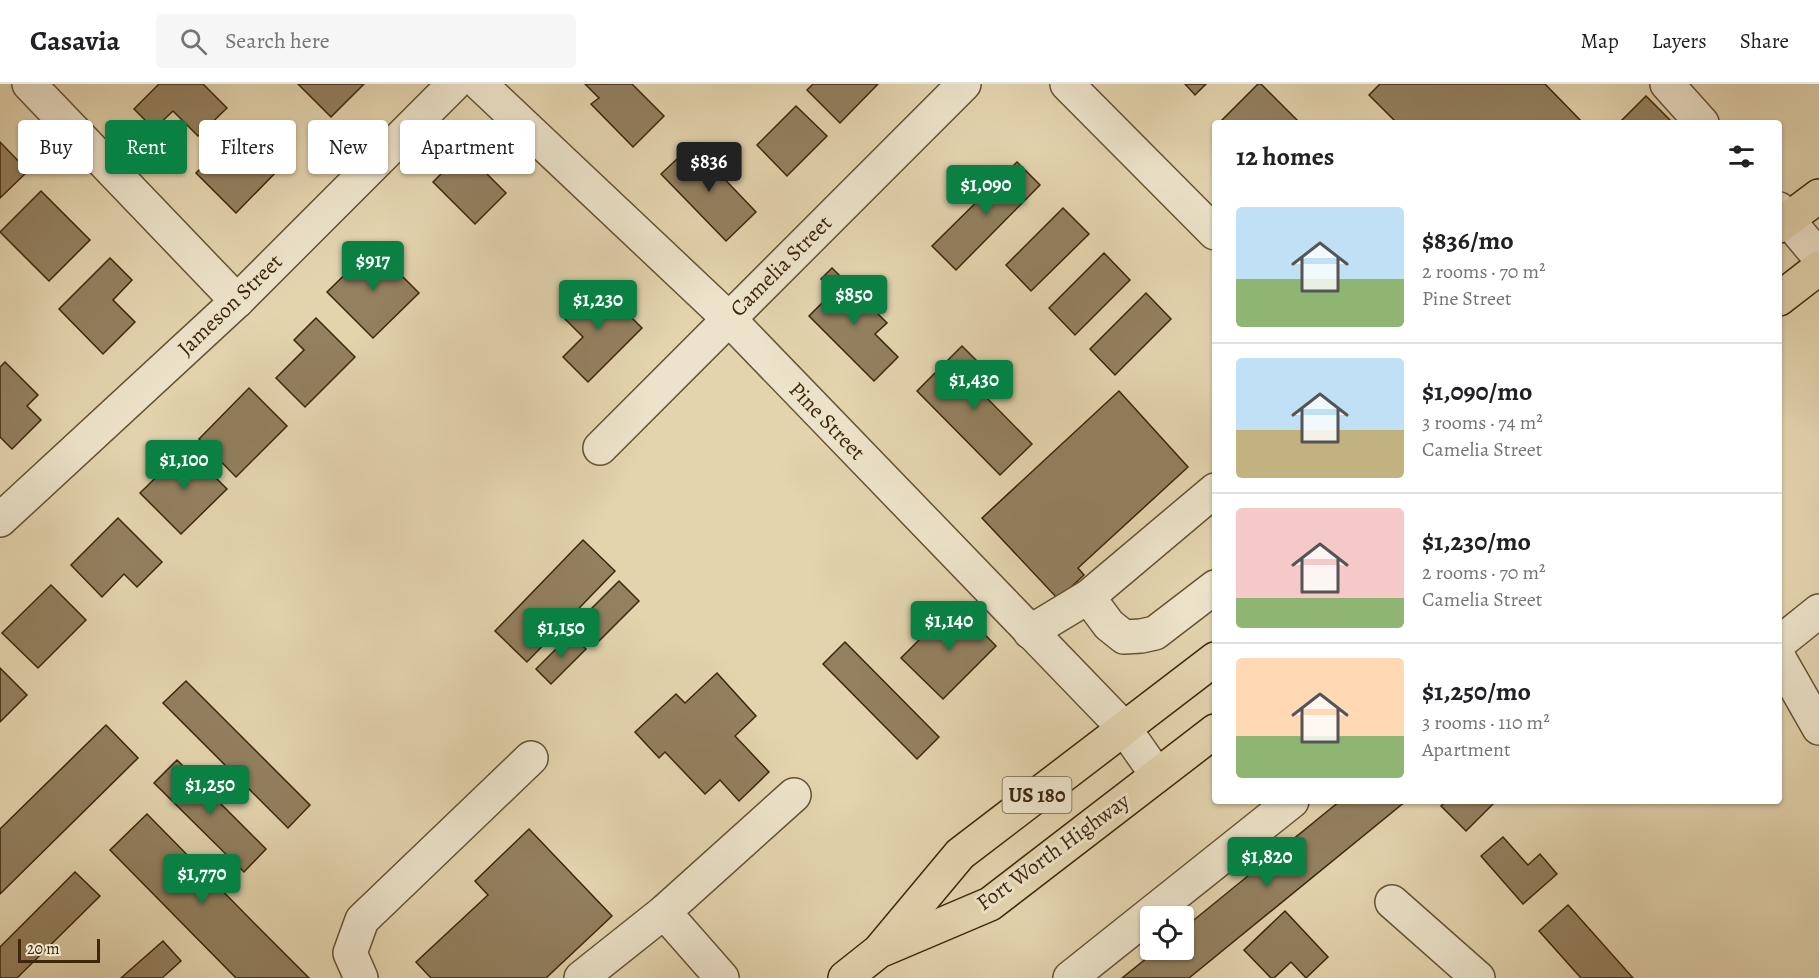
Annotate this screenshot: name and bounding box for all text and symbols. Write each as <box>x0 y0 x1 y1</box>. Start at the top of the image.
search box <box>156 14 576 68</box>
text: Casavia <box>30 22 120 60</box>
icon: search <box>177 25 210 58</box>
text: Search here <box>225 26 330 56</box>
text: Map <box>1580 27 1619 55</box>
text: Layers <box>1652 27 1707 55</box>
text: Share <box>1740 27 1789 55</box>
chip: Buy <box>18 120 93 174</box>
chip: Rent <box>105 120 187 174</box>
chip: Filters <box>199 120 296 174</box>
chip: New <box>308 120 388 174</box>
chip: Apartment <box>400 120 535 174</box>
text: 12 homes <box>1236 139 1334 174</box>
icon: filters <box>1725 140 1758 173</box>
pin: $836 <box>673 142 745 193</box>
text: $836 <box>691 148 727 175</box>
pin: $1,090 <box>937 165 1035 216</box>
text: $1,090 <box>960 171 1012 198</box>
street label: Camelia Street <box>724 209 838 323</box>
text: $836/mo <box>1422 223 1514 258</box>
icon: home <box>1284 231 1356 303</box>
pin: $917 <box>337 241 409 292</box>
street label: Jameson Street <box>171 247 289 363</box>
text: $917 <box>356 247 390 274</box>
text: 2 rooms · 70 m² <box>1422 258 1546 285</box>
pin: $850 <box>818 275 890 326</box>
pin: $1,230 <box>549 280 647 331</box>
text: $850 <box>835 281 873 308</box>
text: Pine Street <box>1422 285 1512 312</box>
text: $1,230 <box>573 286 623 313</box>
pin: $1,430 <box>925 360 1023 411</box>
text: $1,430 <box>949 366 999 393</box>
text: $1,090/mo <box>1422 374 1532 409</box>
street label: Pine Street <box>782 375 872 467</box>
icon: home <box>1284 382 1356 454</box>
text: 3 rooms · 74 m² <box>1422 409 1543 436</box>
text: Camelia Street <box>1422 436 1542 463</box>
pin: $1,100 <box>135 440 233 491</box>
text: $1,100 <box>159 446 209 473</box>
text: $1,230/mo <box>1422 524 1531 559</box>
icon: home <box>1284 532 1356 604</box>
text: 2 rooms · 70 m² <box>1422 559 1546 586</box>
text: Camelia Street <box>1422 586 1542 613</box>
pin: $1,140 <box>900 601 998 652</box>
text: $1,140 <box>925 607 973 634</box>
pin: $1,150 <box>512 608 610 659</box>
text: $1,150 <box>537 614 585 641</box>
text: $1,250/mo <box>1422 674 1531 709</box>
icon: home <box>1284 682 1356 754</box>
text: 3 rooms · 110 m² <box>1422 709 1550 736</box>
text: Apartment <box>1422 736 1511 763</box>
pin: $1,250 <box>161 765 259 816</box>
text: $1,250 <box>185 771 235 798</box>
road number: US 180 <box>1002 777 1072 813</box>
street label: Fort Worth Highway <box>970 786 1136 918</box>
pin: $1,820 <box>1218 837 1316 888</box>
text: $1,820 <box>1241 843 1293 870</box>
pin: $1,770 <box>153 854 251 905</box>
text: $1,770 <box>178 860 227 887</box>
map controls <box>1140 906 1194 960</box>
button: locate <box>1140 906 1194 960</box>
scale bar <box>18 936 100 964</box>
text: 20 m <box>27 938 60 960</box>

